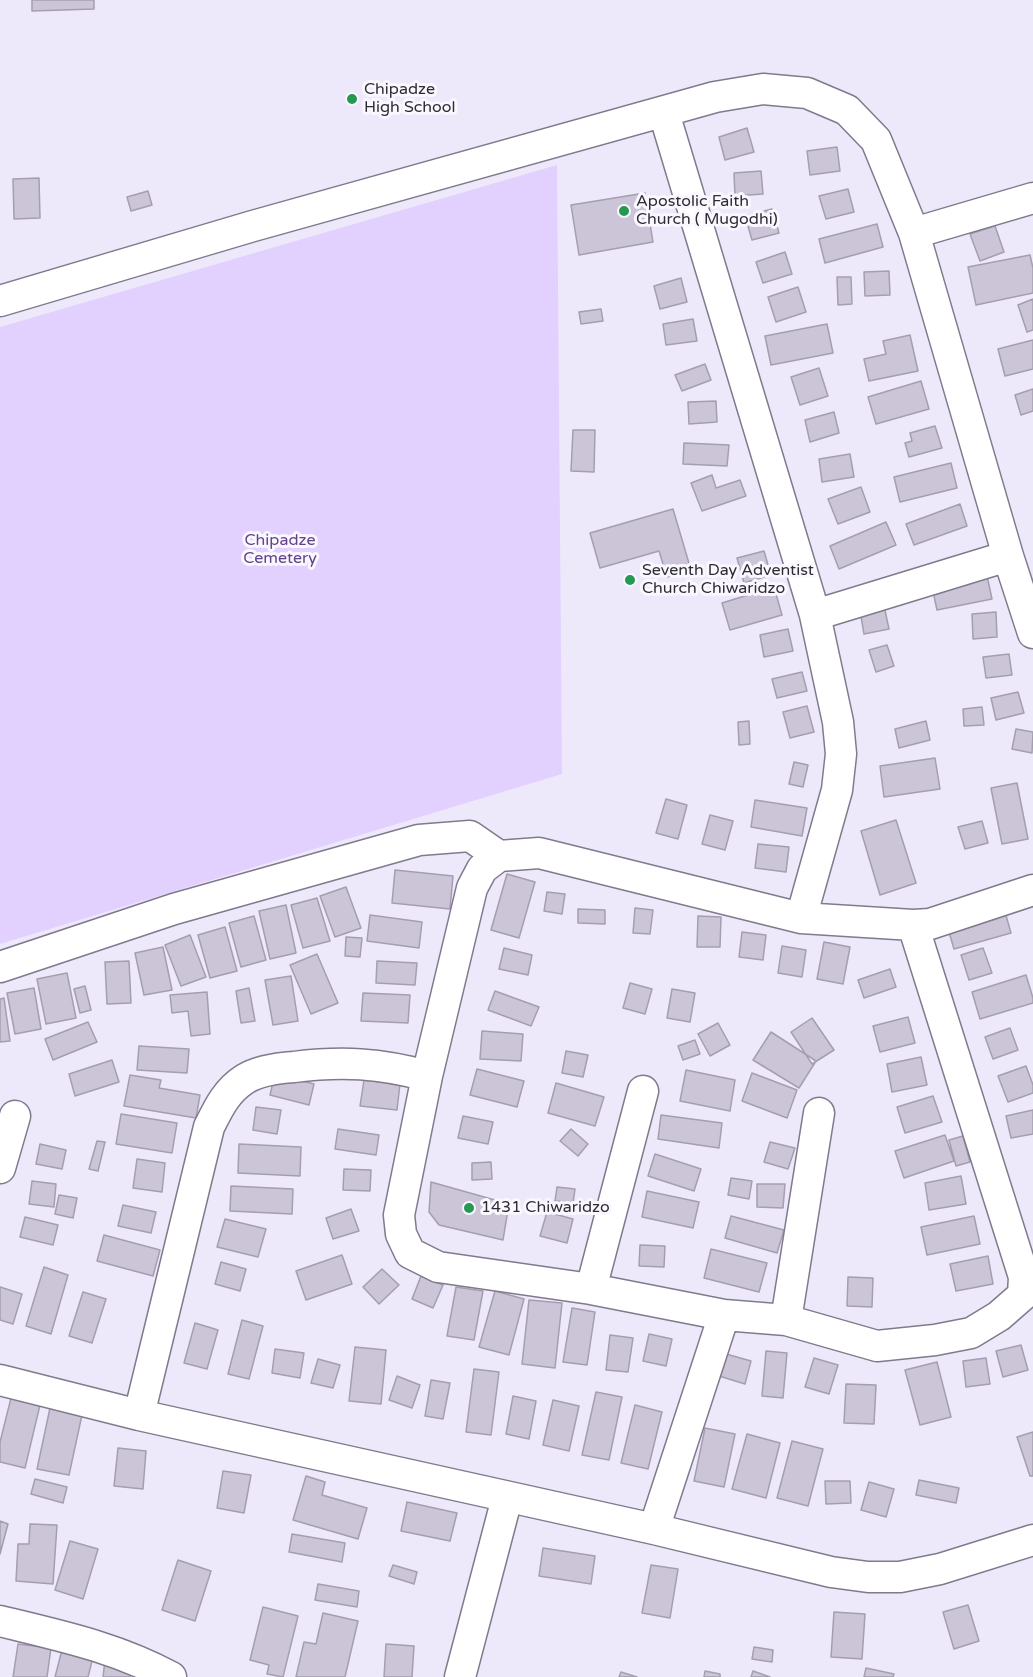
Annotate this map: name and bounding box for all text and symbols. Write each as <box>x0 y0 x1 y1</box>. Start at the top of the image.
place label: Chipadze High School <box>364 80 455 118</box>
marker: Chipadze High School <box>345 92 359 106</box>
place label: Apostolic Faith Church ( Mugodhi) <box>636 192 778 230</box>
marker: Apostolic Faith Church ( Mugodhi) <box>617 204 631 218</box>
park label: Chipadze Cemetery <box>243 531 317 569</box>
place label: Seventh Day Adventist Church Chiwaridzo <box>642 561 814 599</box>
marker: Seventh Day Adventist Church Chiwaridzo <box>623 573 637 587</box>
place label: 1431 Chiwaridzo <box>481 1198 610 1218</box>
marker: 1431 Chiwaridzo <box>462 1201 476 1215</box>

